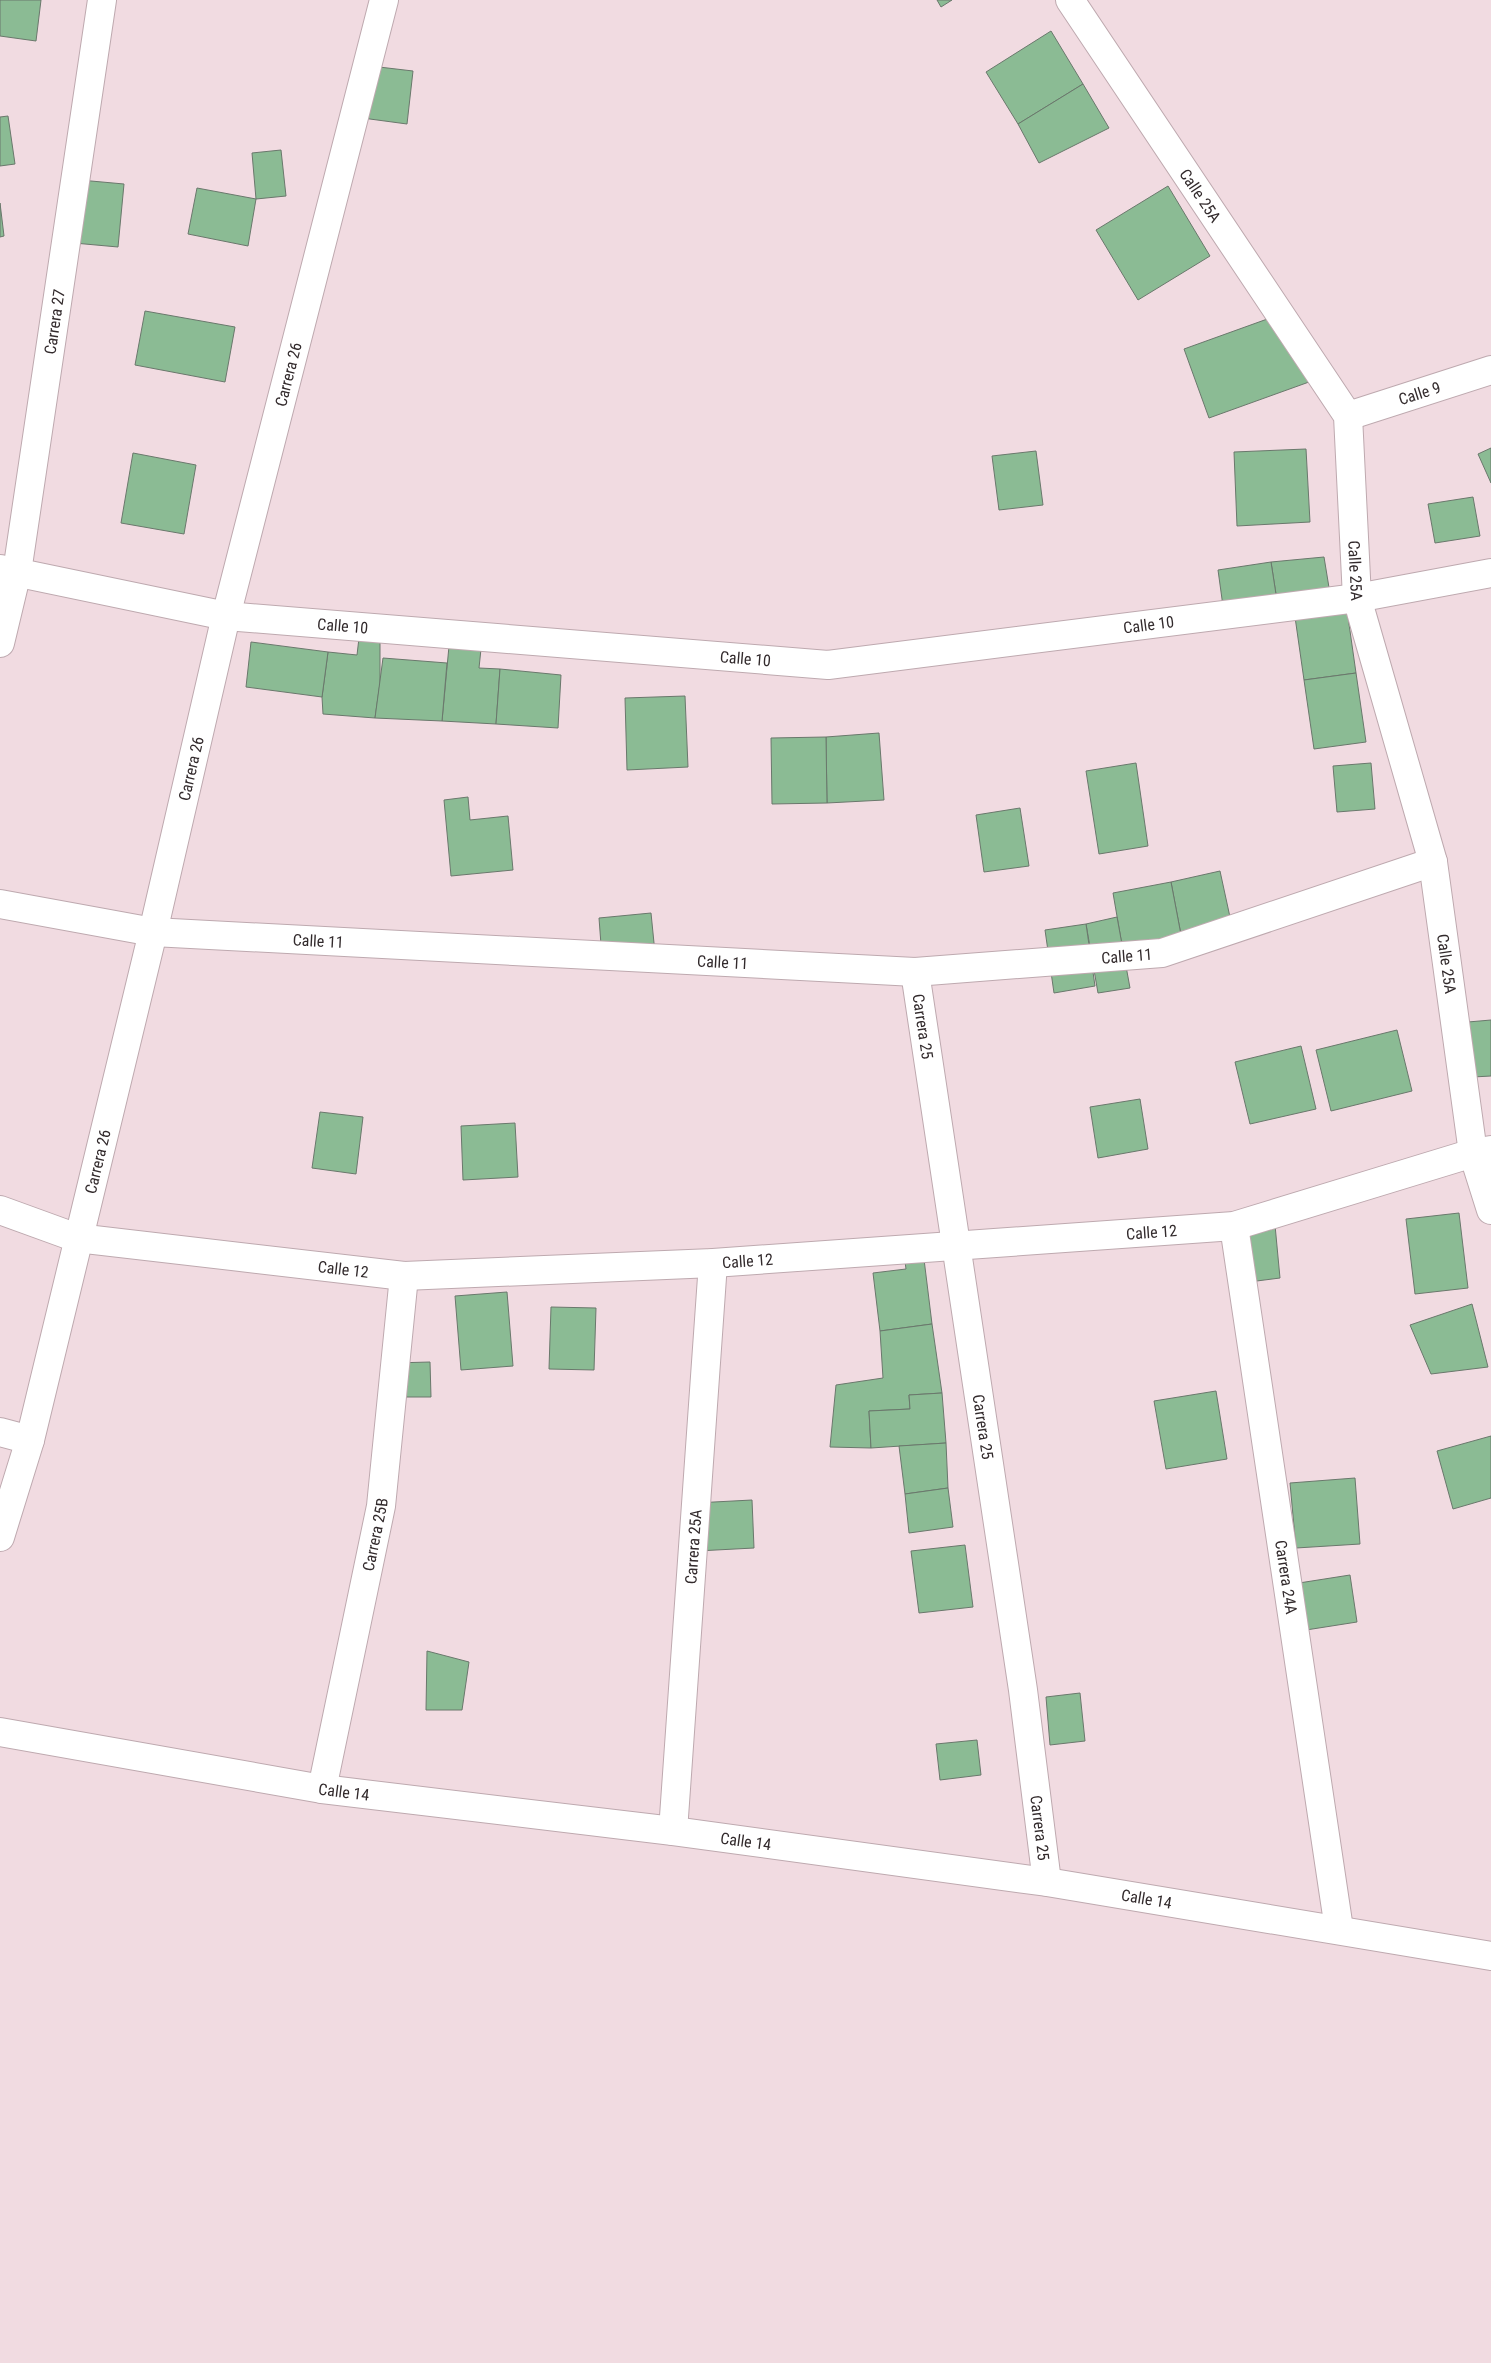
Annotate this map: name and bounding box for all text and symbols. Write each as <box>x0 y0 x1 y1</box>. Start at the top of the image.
street label: Calle 25A <box>1176 165 1225 226</box>
street label: Carrera 27 <box>40 288 68 356</box>
street label: Carrera 26 <box>271 340 305 408</box>
street label: Calle 9 <box>1396 377 1443 409</box>
street label: Calle 25A <box>1345 540 1367 601</box>
street label: Calle 10 <box>1122 612 1175 637</box>
street label: Calle 10 <box>317 614 369 637</box>
street label: Calle 10 <box>719 647 772 670</box>
street label: Carrera 26 <box>174 734 207 803</box>
street label: Calle 11 <box>292 930 344 951</box>
street label: Calle 25A <box>1433 933 1461 995</box>
street label: Calle 11 <box>1101 944 1153 967</box>
street label: Calle 11 <box>697 951 749 973</box>
street label: Carrera 25 <box>909 993 937 1060</box>
street label: Carrera 26 <box>80 1127 114 1196</box>
street label: Calle 12 <box>1125 1221 1178 1243</box>
street label: Calle 12 <box>721 1249 774 1272</box>
street label: Calle 12 <box>317 1257 370 1281</box>
street label: Carrera 25 <box>969 1393 998 1461</box>
street label: Carrera 25B <box>358 1497 391 1573</box>
street label: Carrera 25A <box>681 1509 705 1585</box>
street label: Carrera 24A <box>1272 1539 1301 1616</box>
street label: Calle 14 <box>317 1779 370 1804</box>
street label: Carrera 25 <box>1027 1794 1054 1862</box>
street label: Calle 14 <box>719 1828 772 1854</box>
street label: Calle 14 <box>1120 1885 1174 1912</box>

